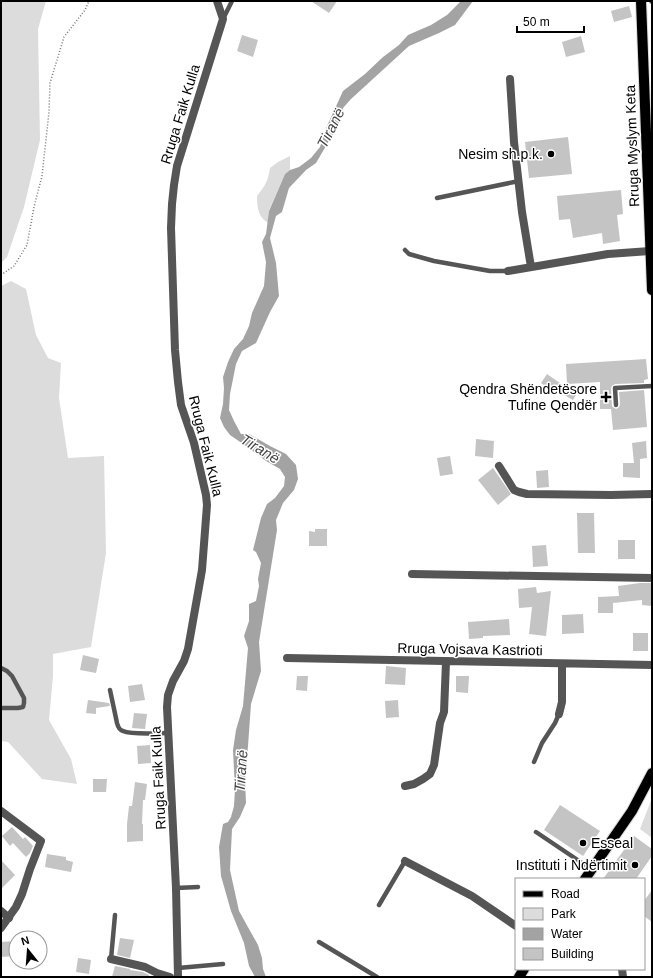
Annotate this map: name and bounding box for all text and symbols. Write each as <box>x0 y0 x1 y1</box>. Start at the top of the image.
scale bar <box>517 8 584 34</box>
text: 50 m <box>523 15 550 29</box>
street label: Rruga Faik Kulla <box>157 62 203 166</box>
street label: Rruga Myslym Keta <box>622 84 642 207</box>
water label: Tiranë <box>313 105 348 151</box>
place label: Nesim sh.p.k. <box>458 146 543 162</box>
marker: Nesim sh.p.k. <box>546 149 556 159</box>
place label: Qendra Shëndetësore Tufine Qendër <box>459 381 597 413</box>
marker: Qendra Shëndetësore Tufine Qendër <box>600 391 612 403</box>
street label: Rruga Faik Kulla <box>186 394 226 498</box>
water label: Tiranë <box>238 430 283 467</box>
street label: Rruga Vojsava Kastrioti <box>397 640 543 658</box>
street label: Rruga Faik Kulla <box>147 726 169 830</box>
water label: Tiranë <box>231 749 250 793</box>
place label: Esseal <box>591 835 633 851</box>
marker: Esseal <box>578 838 588 848</box>
place label: Instituti i Ndërtimit <box>516 857 627 873</box>
marker: Instituti i Ndërtimit <box>630 860 640 870</box>
legend <box>515 878 645 970</box>
text: Road <box>551 887 580 901</box>
text: Park <box>551 907 577 921</box>
text: Water <box>551 927 583 941</box>
north arrow <box>8 930 48 970</box>
text: N <box>20 934 31 947</box>
text: Building <box>551 947 594 961</box>

